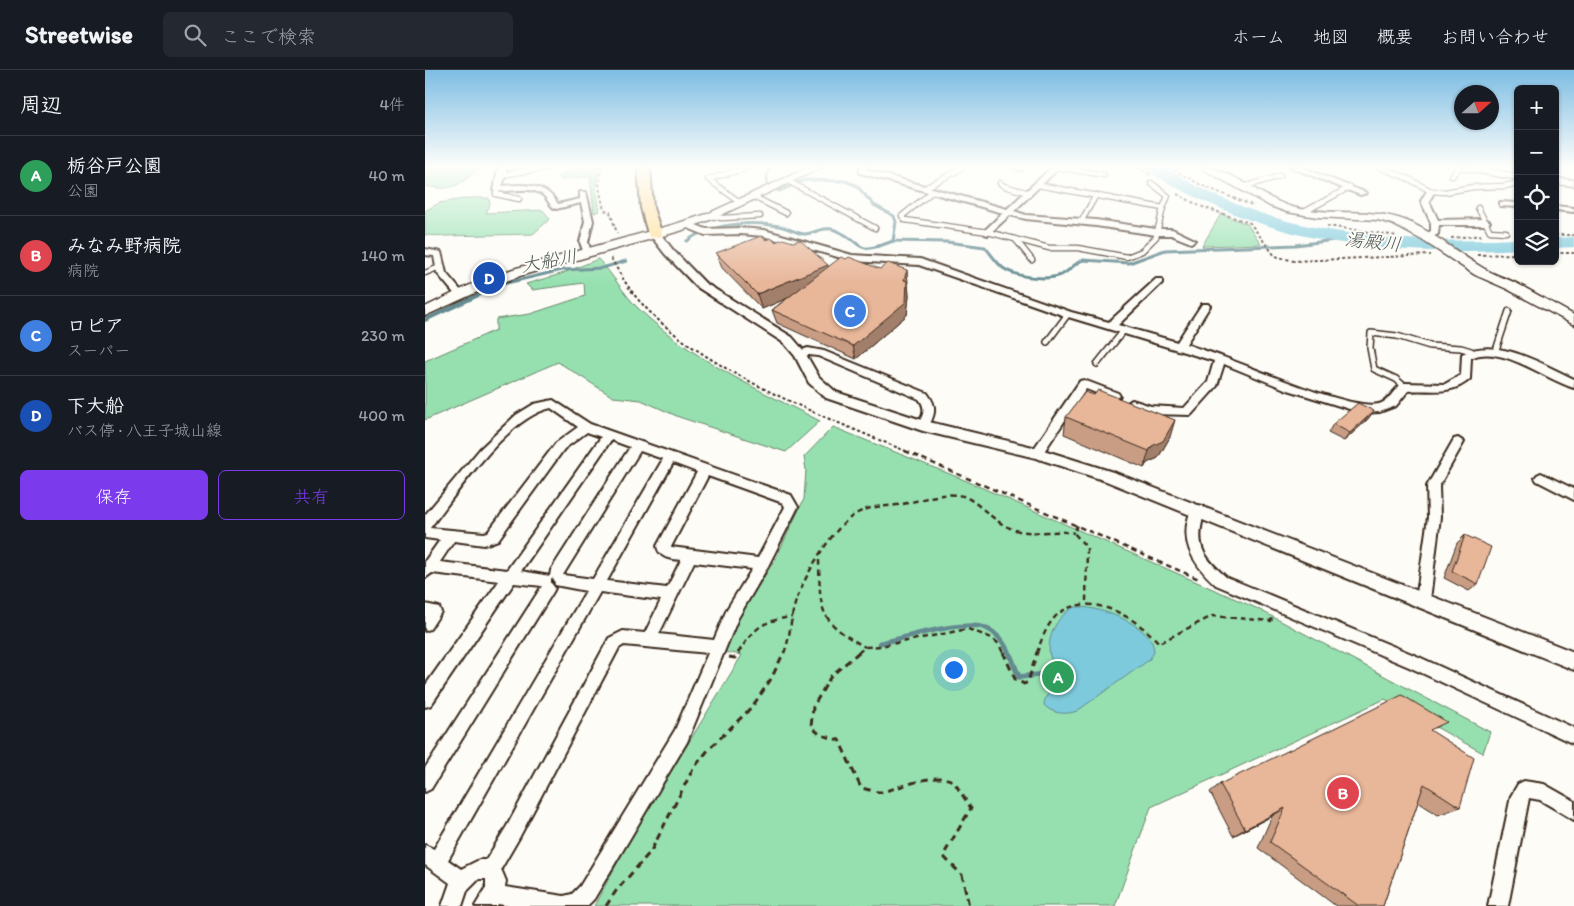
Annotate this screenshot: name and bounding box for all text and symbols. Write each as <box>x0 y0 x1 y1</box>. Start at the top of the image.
search box <box>163 12 513 57</box>
text: Streetwise <box>25 20 133 49</box>
icon: search <box>181 21 209 49</box>
text: ここで検索 <box>221 25 316 48</box>
text: ホーム <box>1232 26 1285 48</box>
text: 地図 <box>1313 26 1349 48</box>
text: 概要 <box>1377 26 1413 48</box>
text: お問い合わせ <box>1441 26 1549 48</box>
north arrow <box>1454 85 1499 130</box>
map controls <box>1514 85 1559 265</box>
button: + <box>1514 85 1559 130</box>
text: 周辺 <box>20 92 62 117</box>
text: 4件 <box>379 95 405 114</box>
button: − <box>1514 130 1559 175</box>
text: 栃谷戸公園 <box>67 154 162 177</box>
text: A <box>31 166 41 185</box>
text: 40 m <box>368 166 405 185</box>
button: locate <box>1514 175 1559 220</box>
text: 公園 <box>67 181 99 200</box>
button: layers <box>1514 220 1559 265</box>
water label: 湯殿川 <box>1343 227 1403 256</box>
text: みなみ野病院 <box>67 234 181 257</box>
water label: 大船川 <box>519 244 579 277</box>
text: B <box>31 246 41 265</box>
text: 140 m <box>361 246 405 265</box>
pin: D <box>473 259 505 297</box>
text: 病院 <box>67 261 99 280</box>
pin: C <box>834 292 866 330</box>
text: ロピア <box>67 314 124 337</box>
text: C <box>31 326 41 345</box>
text: 230 m <box>361 326 405 345</box>
text: スーパー <box>67 341 130 360</box>
text: 下大船 <box>67 394 124 417</box>
text: D <box>31 406 41 425</box>
text: 400 m <box>359 406 405 425</box>
text: バス停 · 八王子城山線 <box>67 421 222 440</box>
button: 保存 <box>20 470 208 520</box>
button: 共有 <box>218 470 405 520</box>
your location <box>941 657 967 683</box>
pin: A <box>1042 658 1074 696</box>
pin: B <box>1327 774 1359 812</box>

